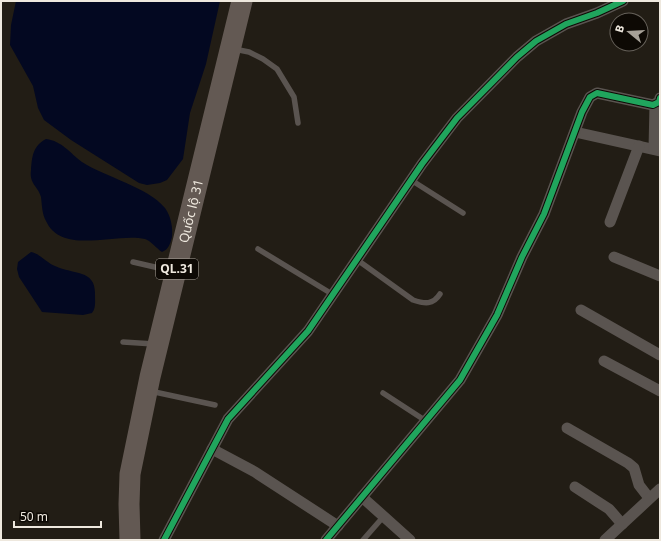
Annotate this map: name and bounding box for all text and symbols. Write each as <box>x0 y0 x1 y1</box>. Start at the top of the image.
north arrow <box>609 12 649 52</box>
text: B <box>611 23 627 35</box>
street label: Quốc lộ 31 <box>174 177 207 245</box>
road number: QL.31 <box>156 259 198 279</box>
scale bar <box>14 503 101 529</box>
text: 50 m <box>20 508 48 525</box>

